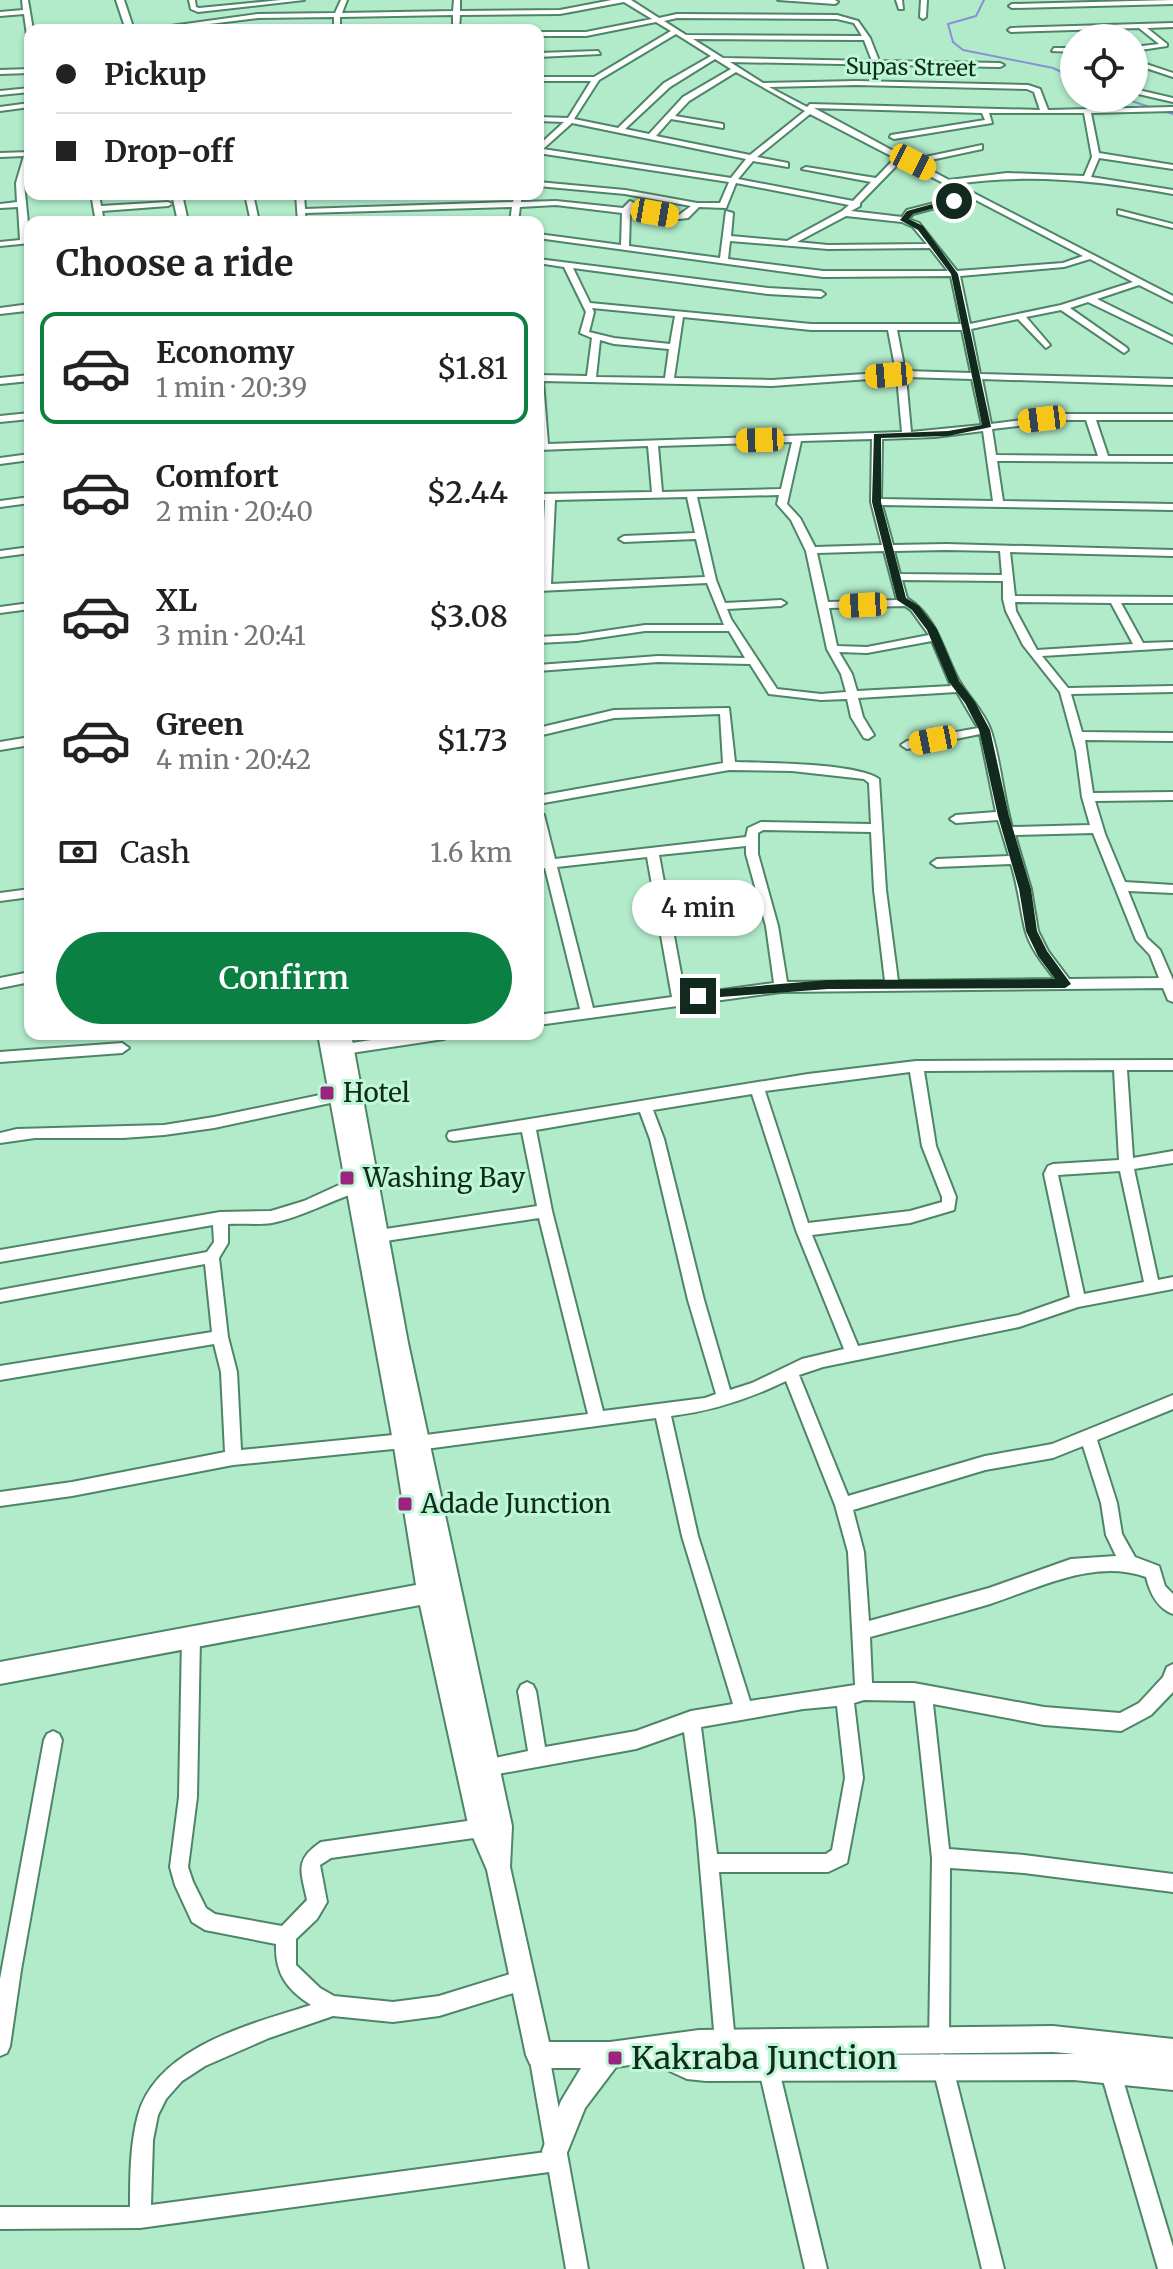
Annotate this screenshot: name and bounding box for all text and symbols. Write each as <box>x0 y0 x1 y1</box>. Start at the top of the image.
map controls <box>1060 24 1148 112</box>
button: locate <box>1060 24 1148 112</box>
street label: Supas Street <box>845 52 977 82</box>
text: Pickup <box>104 55 206 93</box>
text: Drop-off <box>104 132 234 170</box>
car <box>886 140 940 184</box>
route start <box>936 183 972 219</box>
car <box>629 197 681 229</box>
text: Choose a ride <box>56 241 293 286</box>
icon: car <box>60 332 132 404</box>
text: Economy <box>156 333 294 371</box>
text: $1.81 <box>437 349 508 387</box>
car <box>864 361 914 389</box>
text: 1 min · 20:39 <box>156 371 307 404</box>
car <box>1017 404 1067 434</box>
car <box>736 427 784 453</box>
icon: car <box>60 456 132 528</box>
text: Comfort <box>156 457 279 495</box>
text: $2.44 <box>427 473 508 511</box>
text: 2 min · 20:40 <box>156 495 313 528</box>
icon: car <box>60 580 132 652</box>
text: XL <box>156 581 197 619</box>
car <box>838 592 888 618</box>
text: $3.08 <box>429 597 508 635</box>
text: 3 min · 20:41 <box>156 619 306 652</box>
icon: car <box>60 704 132 776</box>
text: Green <box>156 705 244 743</box>
text: $1.73 <box>436 721 508 759</box>
car <box>907 724 959 756</box>
text: 4 min · 20:42 <box>156 743 311 776</box>
icon: cash <box>56 830 100 874</box>
text: Cash <box>120 833 190 871</box>
text: 1.6 km <box>430 836 512 869</box>
callout: 4 min <box>632 880 764 936</box>
text: 4 min <box>661 891 735 924</box>
button: Confirm <box>56 932 512 1024</box>
route end <box>680 978 716 1014</box>
place label: Hotel <box>343 1076 410 1109</box>
marker: Hotel <box>318 1084 336 1102</box>
place label: Washing Bay <box>362 1161 526 1194</box>
marker: Washing Bay <box>338 1169 356 1187</box>
place label: Adade Junction <box>420 1487 611 1520</box>
marker: Adade Junction <box>396 1495 414 1513</box>
place label: Kakraba Junction <box>631 2038 898 2078</box>
marker: Kakraba Junction <box>606 2049 624 2067</box>

